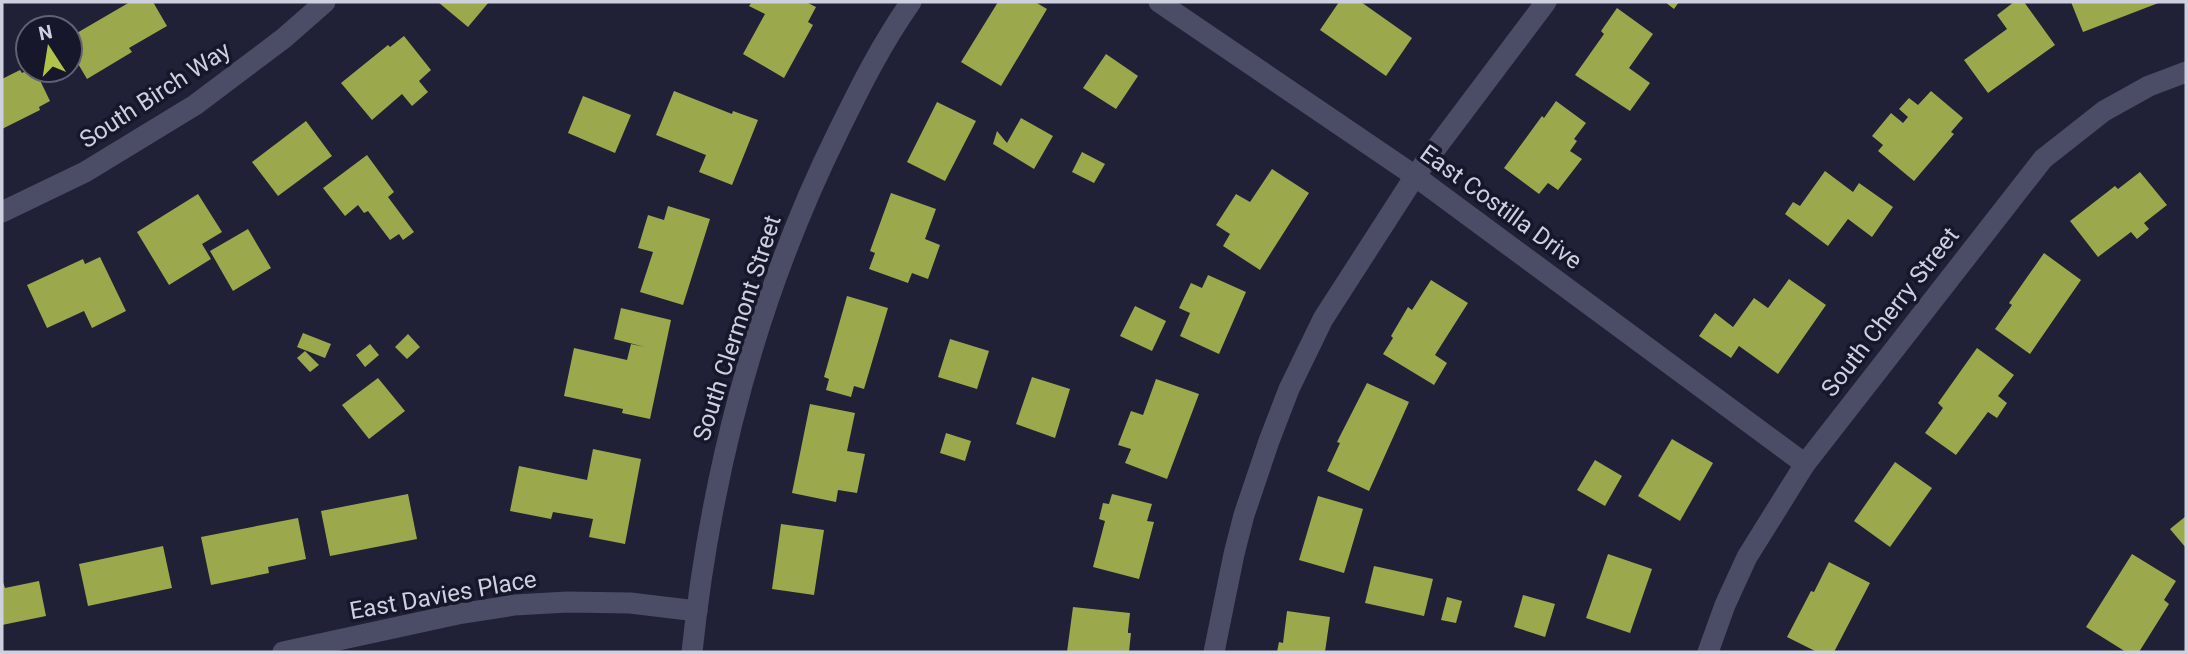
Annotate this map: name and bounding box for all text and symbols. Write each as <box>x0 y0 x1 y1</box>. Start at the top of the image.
north arrow <box>14 14 84 84</box>
text: N <box>37 20 55 46</box>
street label: South Birch Way <box>75 36 236 154</box>
street label: East Costilla Drive <box>1415 139 1587 275</box>
street label: South Clermont Street <box>687 211 787 444</box>
street label: South Cherry Street <box>1815 222 1965 402</box>
street label: East Davies Place <box>347 565 539 625</box>

